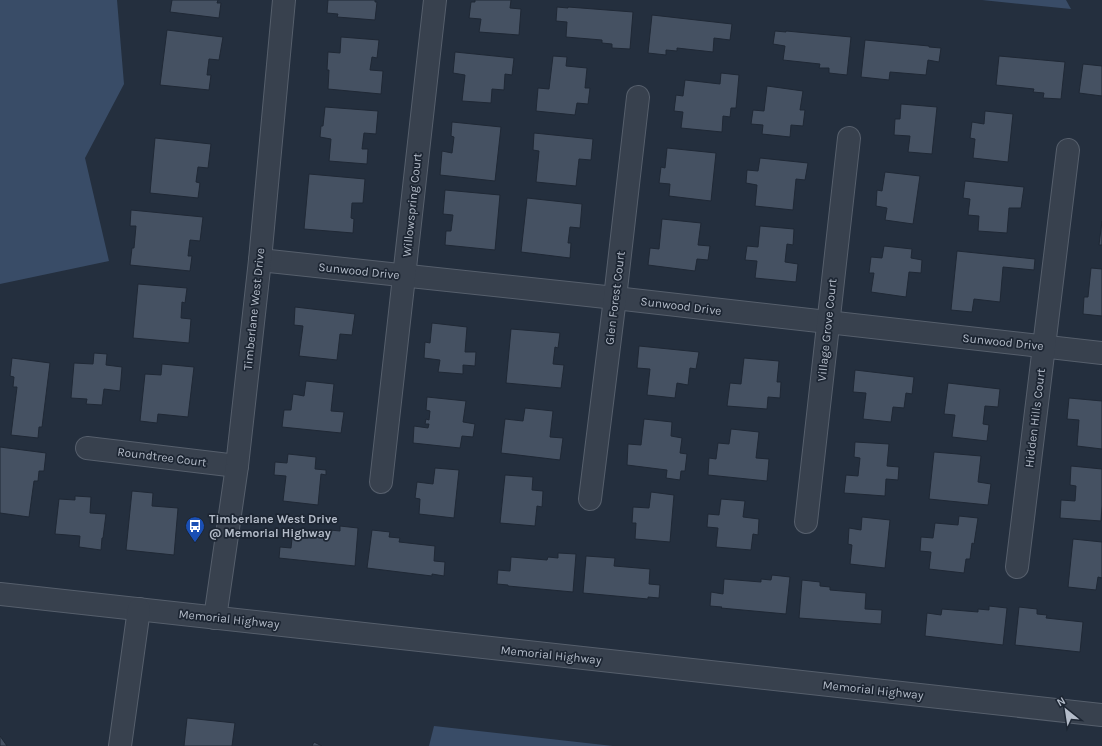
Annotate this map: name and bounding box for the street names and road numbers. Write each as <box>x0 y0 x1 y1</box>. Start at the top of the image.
street label: Willowspring Court <box>400 152 424 258</box>
street label: Timberlane West Drive <box>241 247 267 371</box>
street label: Glen Forest Court <box>602 250 628 346</box>
street label: Sunwood Drive <box>318 260 400 282</box>
street label: Village Grove Court <box>815 278 839 382</box>
street label: Sunwood Drive <box>640 294 722 318</box>
street label: Sunwood Drive <box>962 331 1044 353</box>
street label: Hidden Hills Court <box>1022 367 1048 468</box>
street label: Roundtree Court <box>117 445 208 469</box>
street label: Memorial Highway <box>178 607 281 631</box>
street label: Memorial Highway <box>500 643 603 667</box>
street label: Memorial Highway <box>822 678 925 702</box>

